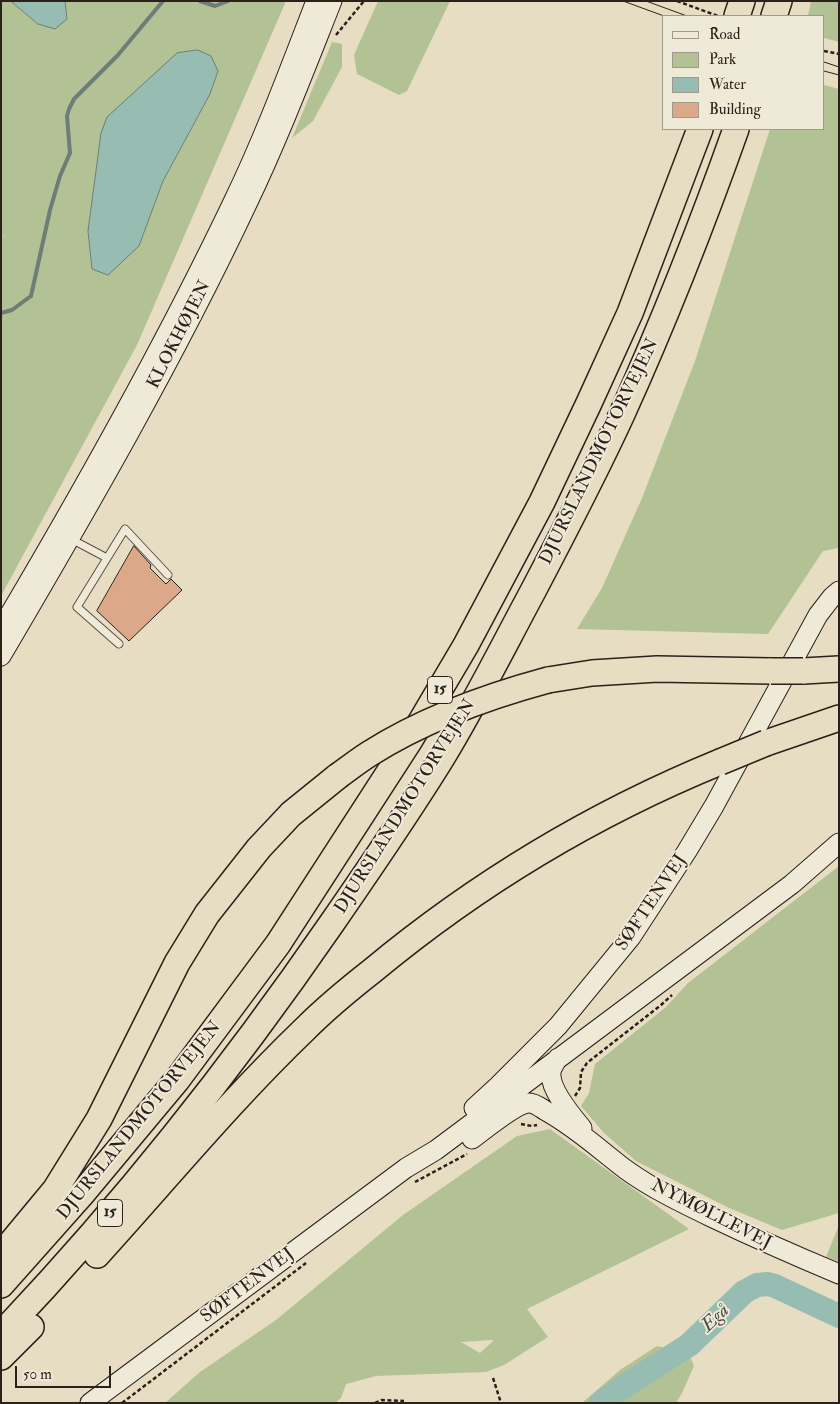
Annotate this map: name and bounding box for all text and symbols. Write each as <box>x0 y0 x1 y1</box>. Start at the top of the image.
legend <box>662 15 825 130</box>
text: Road <box>709 25 740 44</box>
text: Park <box>709 50 736 69</box>
text: Water <box>709 75 746 94</box>
text: Building <box>709 100 761 119</box>
street label: KLOKHØJEN <box>144 277 216 393</box>
street label: DJURSLANDMOTORVEJEN <box>536 335 664 569</box>
road number: 15 <box>428 676 452 704</box>
street label: DJURSLANDMOTORVEJEN <box>331 696 481 918</box>
street label: SØFTENVEJ <box>612 851 692 955</box>
street label: DJURSLANDMOTORVEJEN <box>53 1017 227 1225</box>
street label: NYMØLLEVEJ <box>647 1175 775 1255</box>
road number: 15 <box>98 1200 122 1226</box>
street label: SØFTENVEJ <box>197 1244 299 1328</box>
water label: Egå <box>697 1300 735 1338</box>
scale bar <box>18 1356 114 1388</box>
text: 50 m <box>23 1365 52 1384</box>

